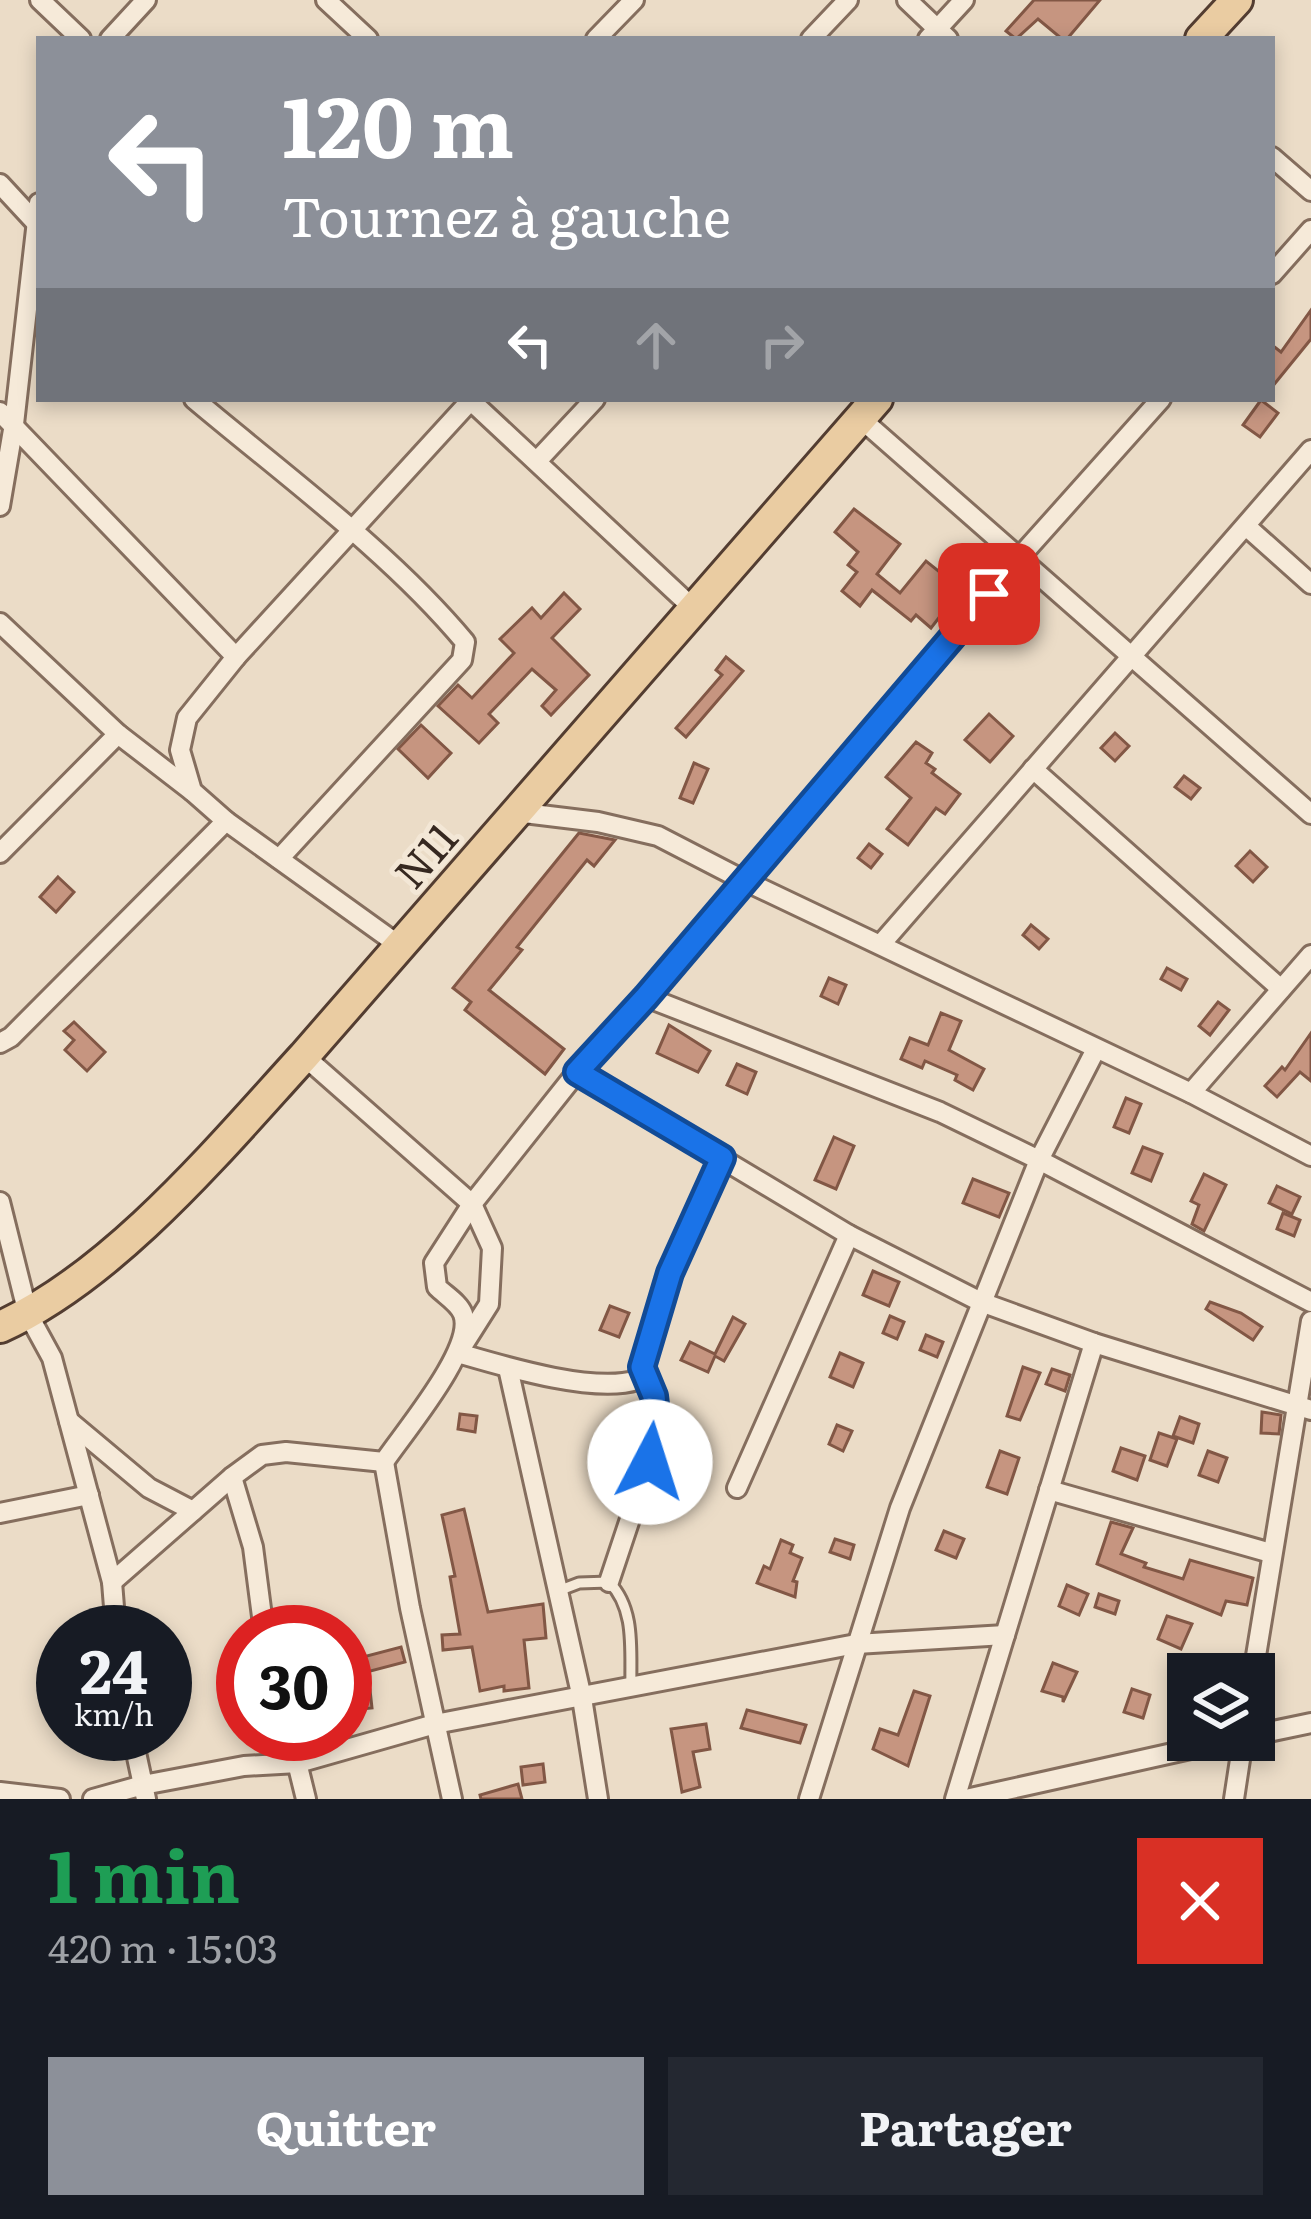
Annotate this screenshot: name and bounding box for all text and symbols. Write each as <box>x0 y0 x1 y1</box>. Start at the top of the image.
text: 120 m <box>282 59 514 184</box>
icon: left <box>84 84 240 240</box>
text: Tournez à gauche <box>282 173 731 254</box>
icon: left <box>497 312 563 378</box>
icon: ahead <box>623 312 689 378</box>
icon: right <box>749 312 815 378</box>
pin <box>938 543 1040 645</box>
icon: arrive <box>956 561 1022 627</box>
street label: N11 <box>378 808 470 900</box>
position arrow <box>587 1399 713 1525</box>
speed limit sign: 30 <box>216 1605 372 1761</box>
text: 24 <box>80 1623 148 1712</box>
map controls <box>1167 1653 1275 1761</box>
button: layers <box>1167 1653 1275 1761</box>
text: km/h <box>74 1691 154 1735</box>
text: 1 min <box>48 1818 240 1925</box>
button: close <box>1137 1838 1263 1964</box>
text: 420 m · 15:03 <box>48 1917 278 1975</box>
button: Quitter <box>48 2057 644 2195</box>
button: Partager <box>668 2057 1263 2195</box>

